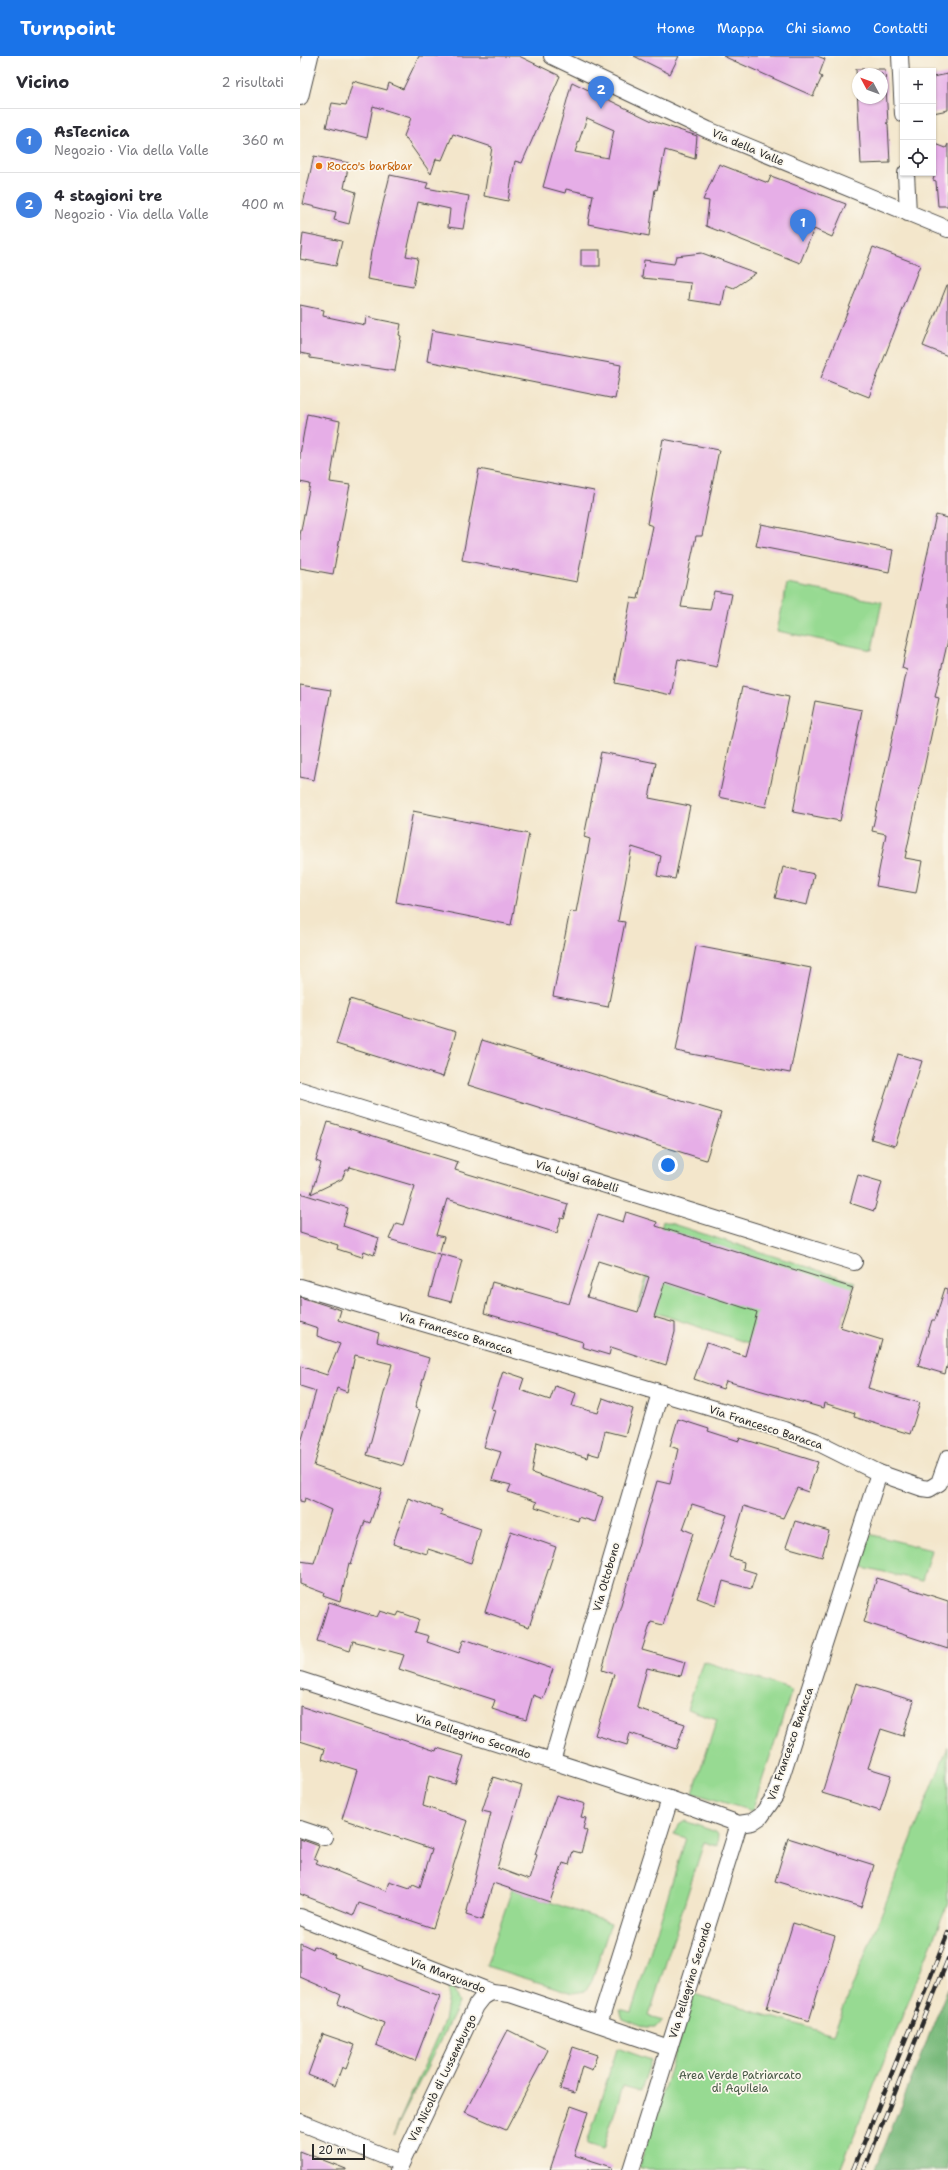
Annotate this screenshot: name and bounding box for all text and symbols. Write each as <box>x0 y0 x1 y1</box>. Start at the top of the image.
text: Turnpoint <box>20 16 116 41</box>
text: Home <box>657 19 695 37</box>
text: Mappa <box>717 19 764 37</box>
text: Chi siamo <box>786 19 851 37</box>
text: Contatti <box>873 19 928 37</box>
north arrow <box>852 68 888 104</box>
map controls <box>900 68 936 176</box>
button: + <box>900 68 936 104</box>
text: Vicino <box>16 71 69 93</box>
text: 2 risultati <box>221 74 284 91</box>
pin: 2 <box>588 76 614 109</box>
button: − <box>900 104 936 140</box>
text: AsTecnica <box>54 122 129 142</box>
street label: Via della Valle <box>709 125 786 169</box>
text: 1 <box>26 132 32 149</box>
text: 360 m <box>242 132 284 149</box>
button: locate <box>900 140 936 176</box>
text: Negozio · Via della Valle <box>54 142 209 159</box>
place label: Rocco's bar&bar <box>327 159 412 174</box>
marker: Rocco's bar&bar <box>314 161 324 171</box>
text: 4 stagioni tre <box>54 186 162 206</box>
text: 2 <box>24 196 34 213</box>
text: 400 m <box>241 196 284 213</box>
text: Negozio · Via della Valle <box>54 206 209 223</box>
pin: 1 <box>790 209 816 242</box>
your location <box>658 1155 678 1175</box>
street label: Via Luigi Gabelli <box>533 1157 620 1196</box>
street label: Via Francesco Baracca <box>397 1309 515 1358</box>
street label: Via Francesco Baracca <box>707 1402 825 1453</box>
street label: Via Ottobono <box>589 1541 624 1613</box>
street label: Via Francesco Baracca <box>764 1685 817 1803</box>
street label: Via Pellegrino Secondo <box>413 1711 533 1762</box>
street label: Via Pellegrino Secondo <box>666 1920 715 2040</box>
street label: Via Marquardo <box>408 1954 488 1997</box>
street label: Via Nicolò di Lussemburgo <box>405 2012 480 2145</box>
park label: Area Verde Patriarcato di Aquileia <box>679 2068 802 2096</box>
scale bar <box>312 2142 365 2161</box>
text: 20 m <box>318 2143 346 2158</box>

